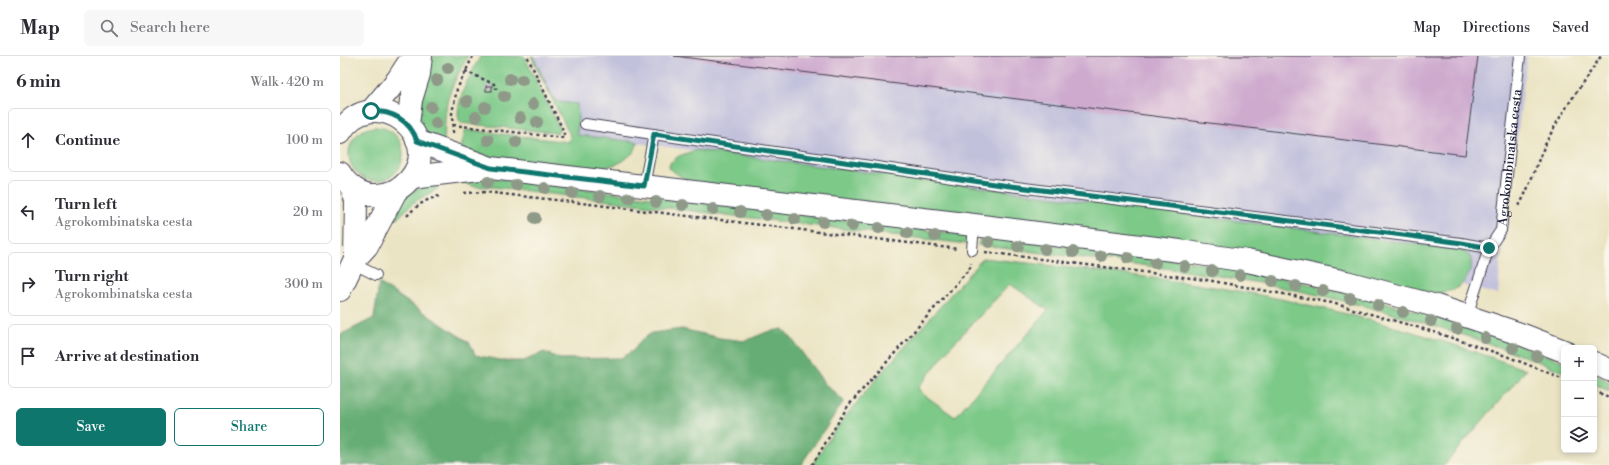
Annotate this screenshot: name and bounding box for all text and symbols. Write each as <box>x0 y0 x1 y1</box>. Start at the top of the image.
search box <box>84 10 364 46</box>
text: Map <box>20 16 60 40</box>
icon: search <box>98 17 120 39</box>
text: Search here <box>130 18 210 37</box>
text: Map <box>1413 19 1441 37</box>
text: Directions <box>1463 19 1530 37</box>
text: Saved <box>1552 19 1589 37</box>
text: 6 min <box>16 71 61 93</box>
text: Walk · 420 m <box>250 74 324 90</box>
street label: Agrokombinatska cesta <box>1494 88 1525 228</box>
route start <box>362 102 380 120</box>
icon: ahead <box>17 129 39 151</box>
text: Continue <box>55 131 120 150</box>
text: 100 m <box>287 132 323 148</box>
text: Turn left <box>55 195 117 214</box>
icon: left <box>17 201 39 223</box>
text: 20 m <box>293 204 323 220</box>
text: Agrokombinatska cesta <box>55 214 193 230</box>
route end <box>1480 239 1498 257</box>
text: Turn right <box>55 267 129 286</box>
icon: right <box>17 273 39 295</box>
text: 300 m <box>285 276 323 292</box>
text: Agrokombinatska cesta <box>55 286 193 302</box>
icon: arrive <box>17 345 39 367</box>
map controls <box>1561 345 1597 453</box>
button: + <box>1561 345 1597 381</box>
text: Arrive at destination <box>55 347 199 366</box>
button: − <box>1561 381 1597 417</box>
button: Save <box>16 408 166 446</box>
button: Share <box>174 408 324 446</box>
button: layers <box>1561 417 1597 453</box>

